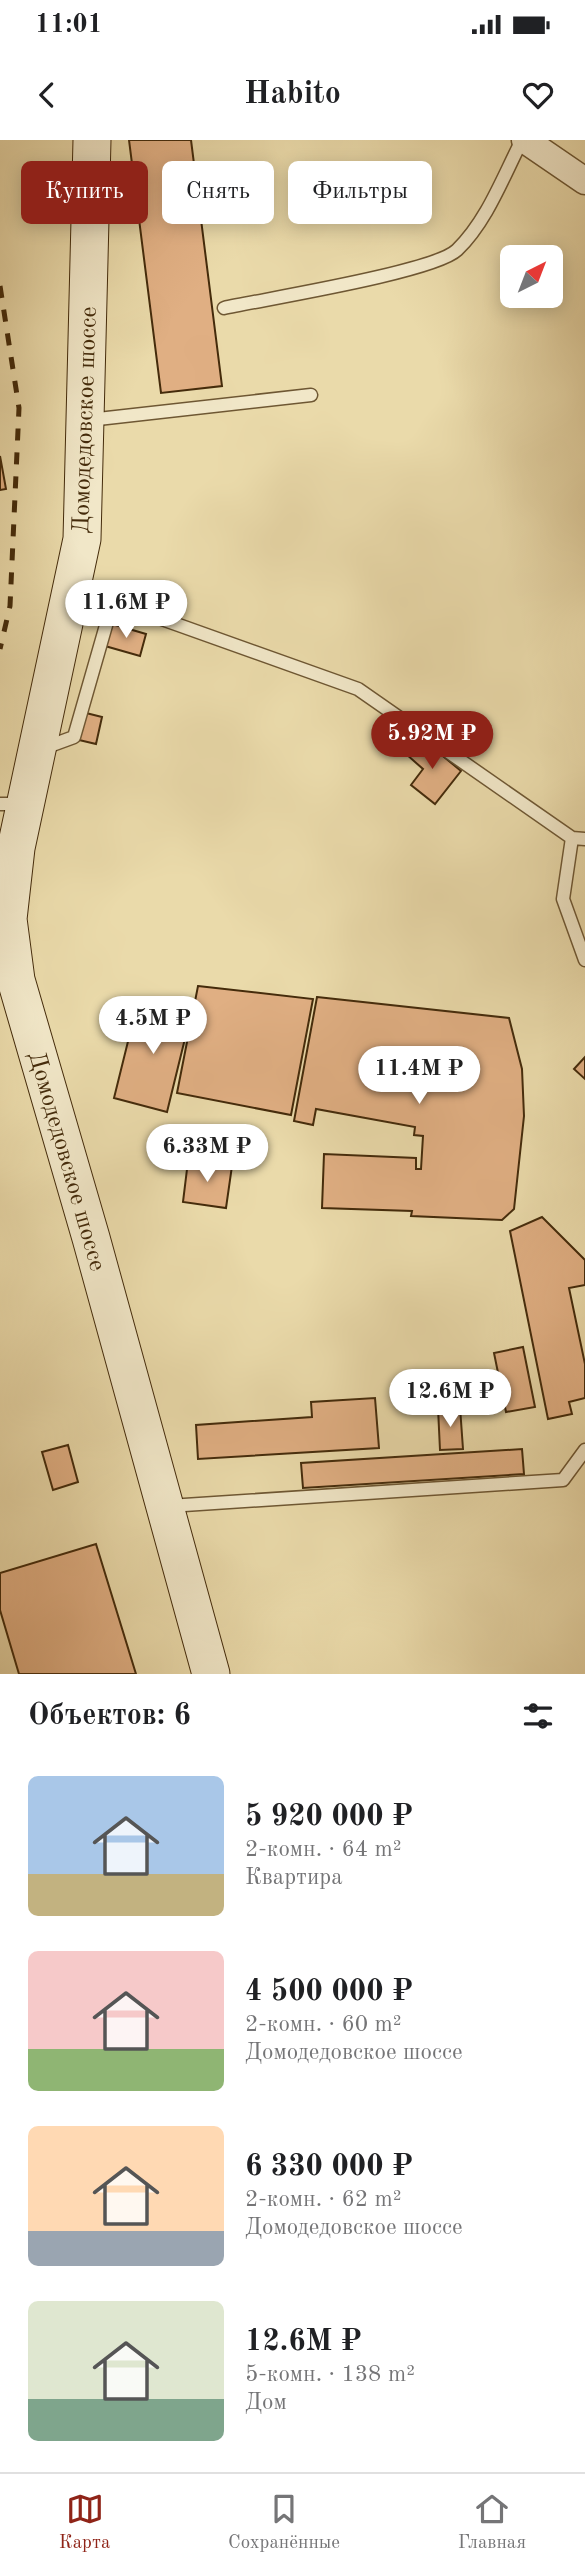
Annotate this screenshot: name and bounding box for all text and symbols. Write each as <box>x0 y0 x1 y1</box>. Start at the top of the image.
text: 11:01 <box>35 12 103 38</box>
icon: back <box>28 76 66 114</box>
icon: heart <box>519 76 557 114</box>
text: Habito <box>244 79 341 111</box>
chip: Купить <box>21 161 148 224</box>
chip: Снять <box>162 161 274 224</box>
chip: Фильтры <box>288 161 432 224</box>
north arrow <box>500 245 564 308</box>
map controls <box>500 245 563 308</box>
street label: Домодедовское шоссе <box>70 306 102 534</box>
pin: 11.6M ₽ <box>61 580 191 640</box>
text: 11.6M ₽ <box>81 591 171 614</box>
pin: 5.92M ₽ <box>367 712 497 771</box>
text: 5.92M ₽ <box>387 722 477 745</box>
pin: 4.5M ₽ <box>96 996 210 1056</box>
text: 4.5M ₽ <box>115 1007 191 1030</box>
pin: 11.4M ₽ <box>354 1046 484 1106</box>
street label: Домодедовское шоссе <box>23 1049 109 1274</box>
text: 11.4M ₽ <box>374 1057 464 1080</box>
pin: 6.33M ₽ <box>142 1124 272 1184</box>
text: 6.33M ₽ <box>162 1135 252 1158</box>
pin: 12.6M ₽ <box>385 1370 515 1429</box>
text: 12.6M ₽ <box>405 1380 495 1403</box>
icon: filters <box>519 1697 557 1735</box>
text: Объектов: 6 <box>28 1701 191 1731</box>
text: 5 920 000 ₽ <box>245 1802 413 1832</box>
icon: home <box>84 1804 168 1888</box>
text: 2-комн. · 64 m² <box>245 1838 402 1861</box>
text: Квартира <box>245 1866 343 1889</box>
text: 4 500 000 ₽ <box>245 1977 413 2007</box>
icon: home <box>84 1979 168 2063</box>
text: 2-комн. · 60 m² <box>245 2013 402 2036</box>
text: Домодедовское шоссе <box>245 2041 463 2064</box>
text: 6 330 000 ₽ <box>245 2152 413 2182</box>
icon: home <box>84 2154 168 2238</box>
text: 2-комн. · 62 m² <box>245 2188 402 2211</box>
text: Домодедовское шоссе <box>245 2216 463 2239</box>
text: 12.6M ₽ <box>245 2327 362 2357</box>
icon: home <box>84 2329 168 2413</box>
text: 5-комн. · 138 m² <box>245 2363 415 2386</box>
text: Дом <box>245 2391 287 2414</box>
tab: Карта <box>59 2490 110 2555</box>
tab: Сохранённые <box>228 2490 340 2555</box>
tab: Главная <box>458 2490 526 2555</box>

